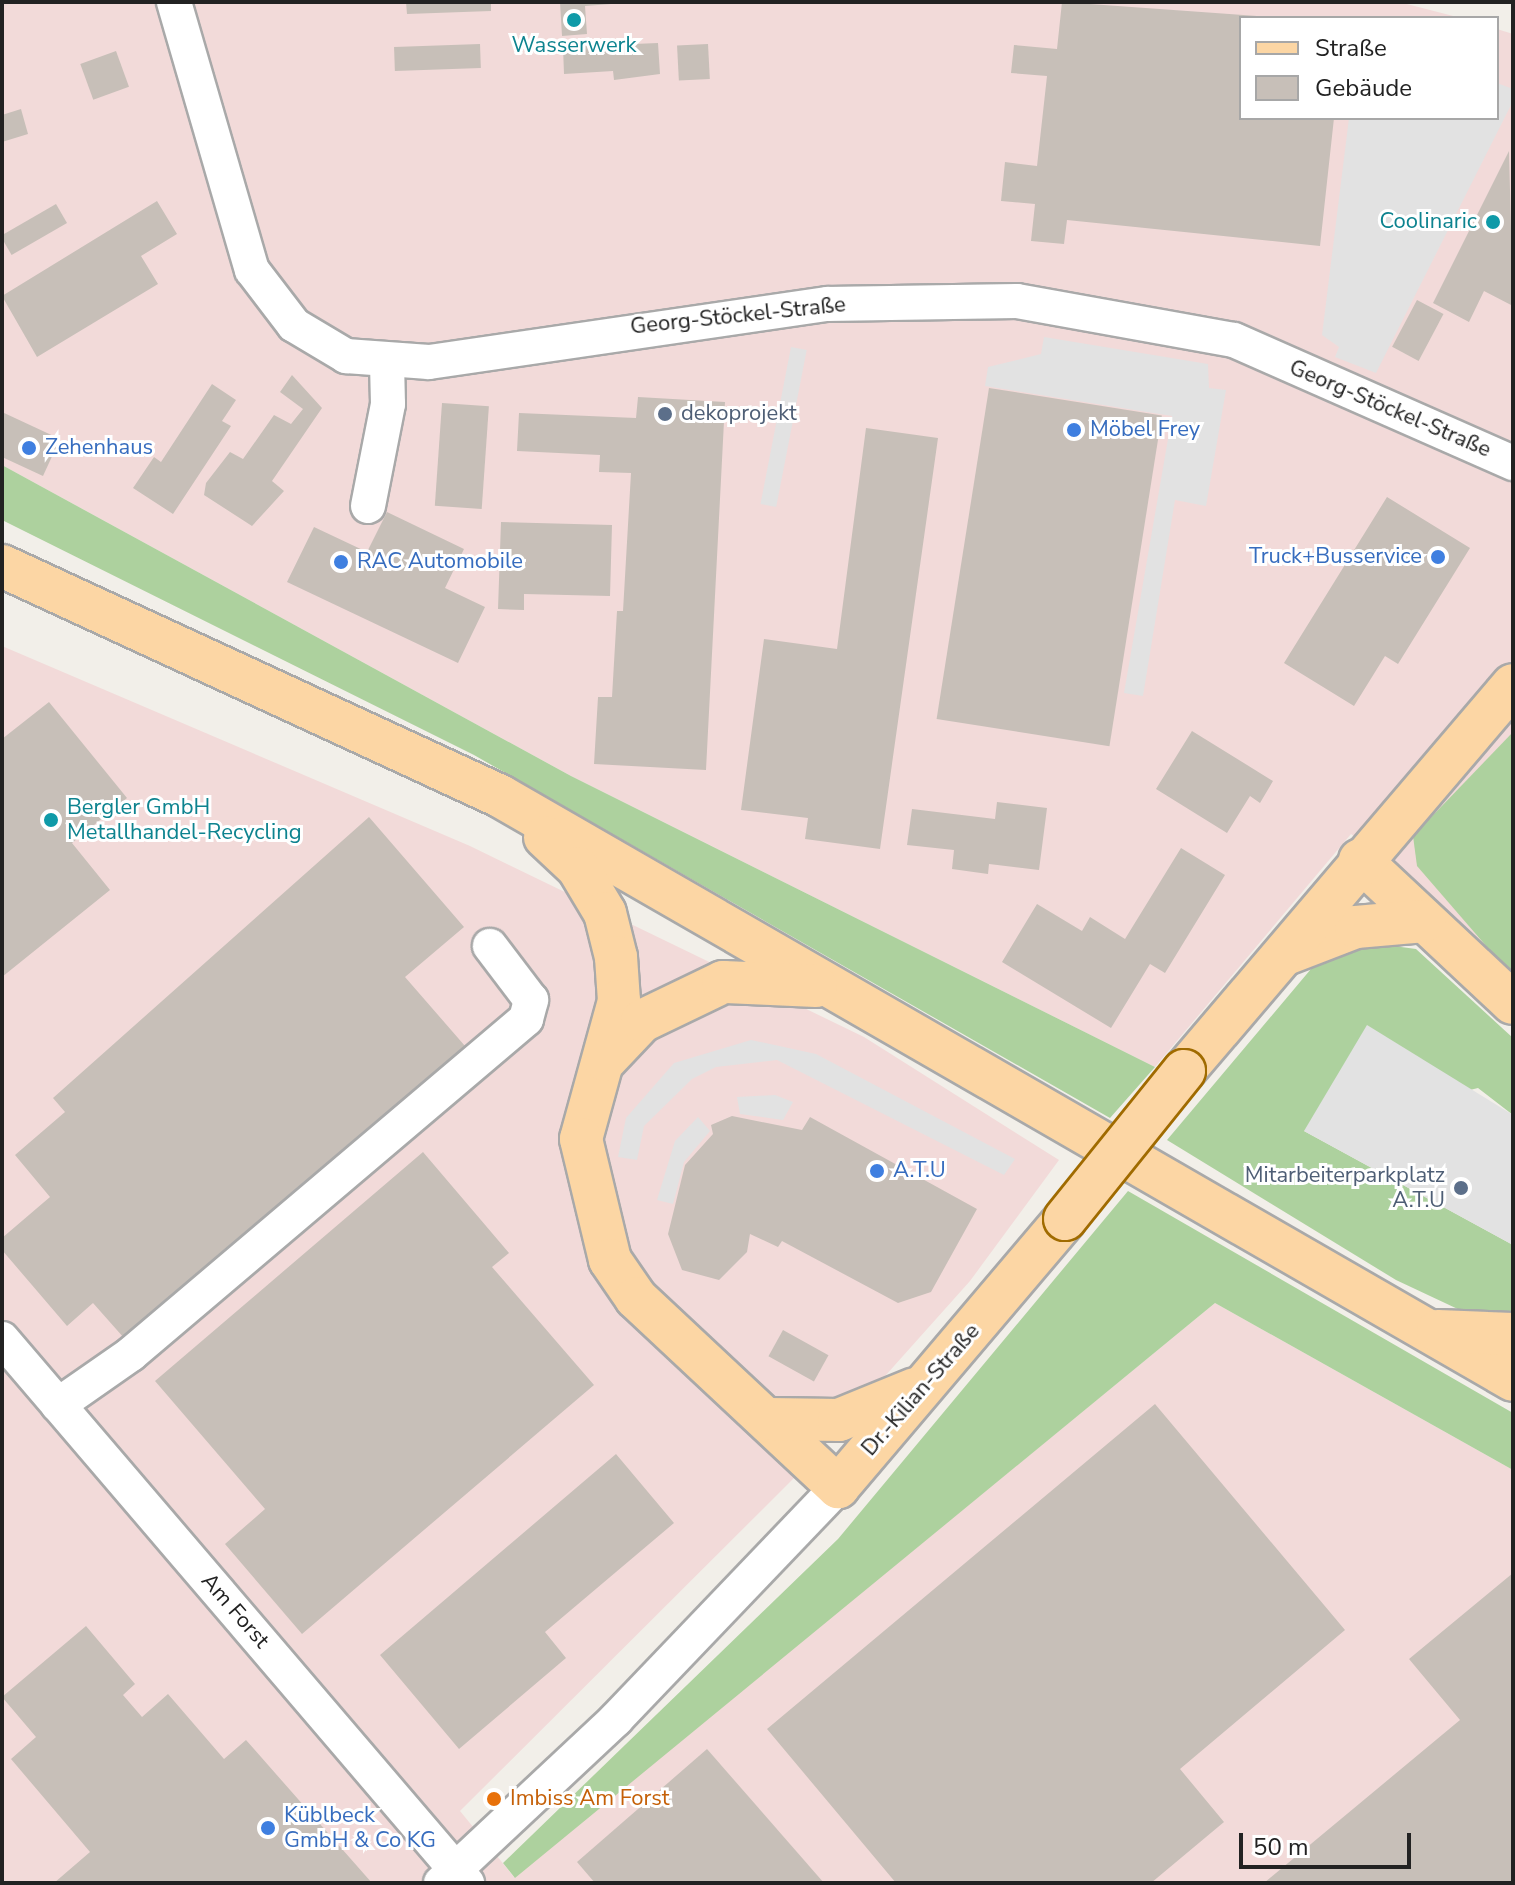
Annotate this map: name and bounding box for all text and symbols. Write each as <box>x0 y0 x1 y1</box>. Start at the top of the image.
marker: Wasserwerk <box>565 11 583 29</box>
legend <box>1239 16 1499 120</box>
text: Straße <box>1315 32 1387 64</box>
place label: Wasserwerk <box>512 33 636 59</box>
text: Gebäude <box>1315 72 1412 104</box>
place label: Coolinaric <box>1380 209 1477 235</box>
marker: Coolinaric <box>1484 213 1502 231</box>
street label: Georg-Stöckel-Straße <box>629 292 847 340</box>
street label: Georg-Stöckel-Straße <box>1285 355 1495 463</box>
place label: dekoprojekt <box>681 401 797 427</box>
marker: dekoprojekt <box>656 405 674 423</box>
place label: Möbel Frey <box>1090 417 1200 443</box>
marker: Möbel Frey <box>1065 421 1083 439</box>
place label: Zehenhaus <box>45 435 153 461</box>
marker: Zehenhaus <box>20 439 38 457</box>
place label: Truck+Busservice <box>1249 544 1422 570</box>
marker: Truck+Busservice <box>1429 548 1447 566</box>
place label: RAC Automobile <box>357 549 523 575</box>
marker: RAC Automobile <box>332 553 350 571</box>
place label: Bergler GmbH Metallhandel-Recycling <box>67 794 302 846</box>
marker: Bergler GmbH Metallhandel-Recycling <box>42 811 60 829</box>
place label: A.T.U <box>893 1158 946 1184</box>
marker: A.T.U <box>868 1162 886 1180</box>
place label: Mitarbeiterparkplatz A.T.U <box>1245 1162 1445 1214</box>
marker: Mitarbeiterparkplatz A.T.U <box>1452 1179 1470 1197</box>
street label: Dr.-Kilian-Straße <box>856 1319 986 1461</box>
street label: Am Forst <box>195 1568 275 1654</box>
place label: Imbiss Am Forst <box>510 1786 670 1812</box>
marker: Imbiss Am Forst <box>485 1790 503 1808</box>
place label: Küblbeck GmbH & Co KG <box>284 1802 436 1854</box>
scale bar <box>1243 1817 1415 1867</box>
marker: Küblbeck GmbH & Co KG <box>259 1819 277 1837</box>
text: 50 m <box>1253 1831 1309 1863</box>

